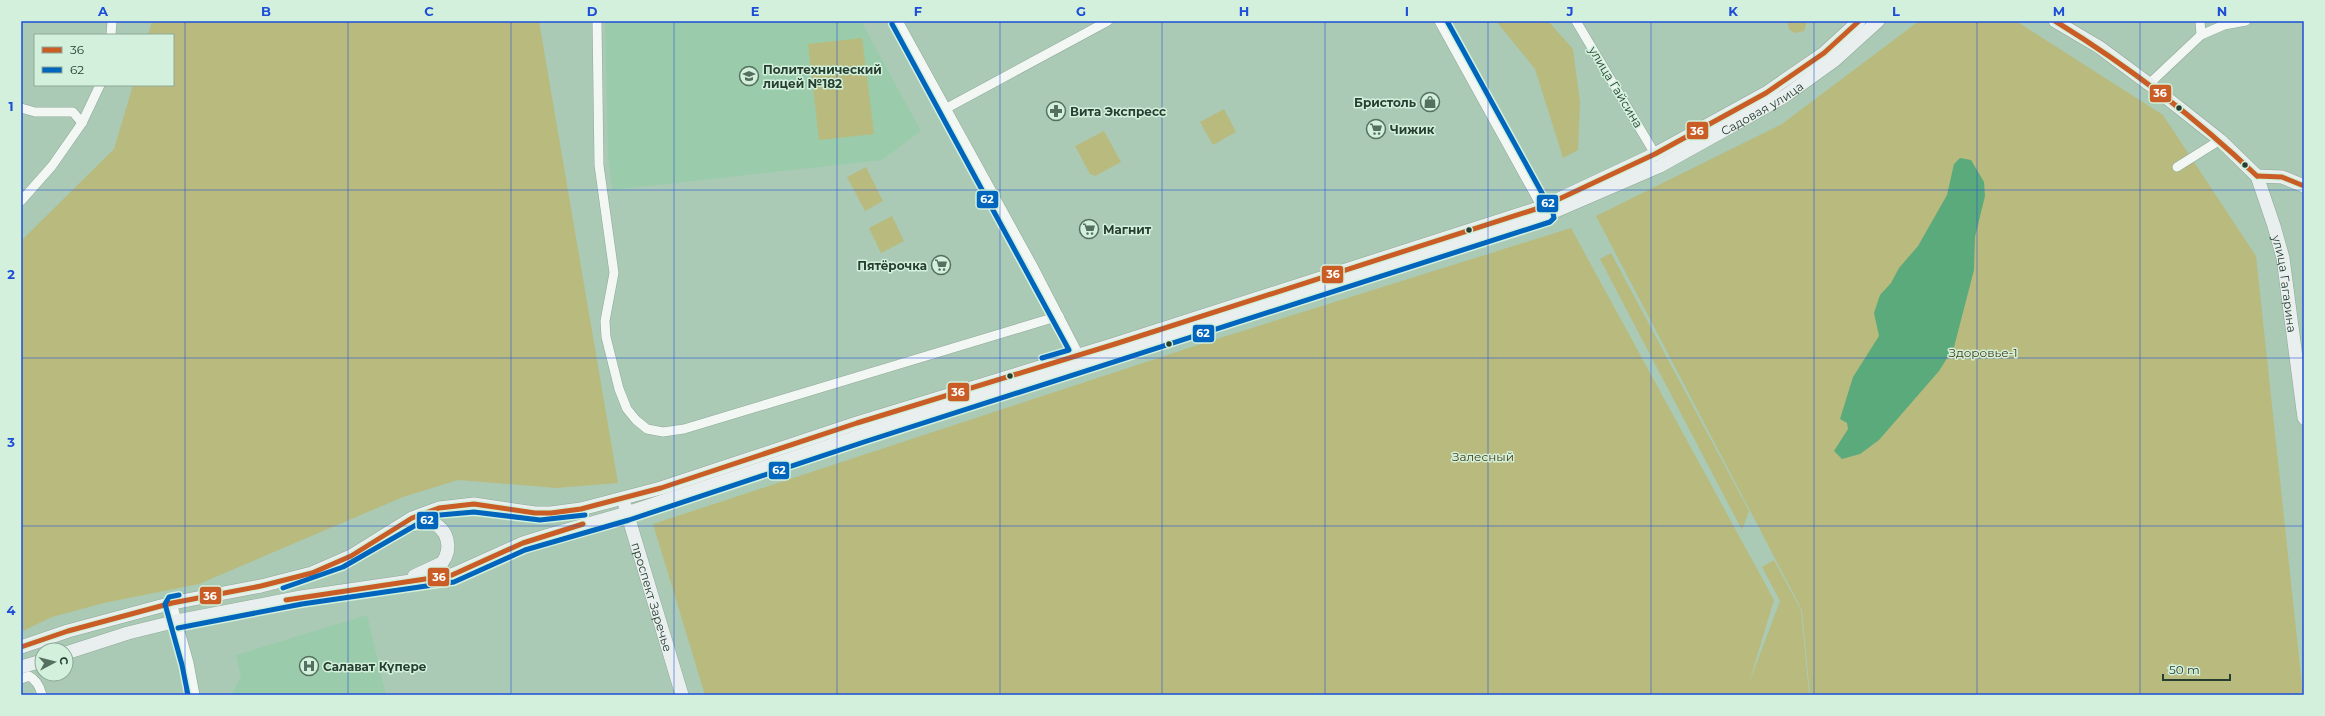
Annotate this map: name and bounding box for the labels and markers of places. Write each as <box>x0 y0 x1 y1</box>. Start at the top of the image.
place label: Политехнический лицей №182 <box>763 62 882 91</box>
school or university icon: Политехнический лицей №182 <box>738 65 760 87</box>
shop icon: Бристоль <box>1419 91 1441 113</box>
place label: Бристоль <box>1354 95 1416 110</box>
pharmacy icon: Вита Экспресс <box>1045 100 1067 122</box>
unlabelled marker <box>2174 103 2184 113</box>
place label: Вита Экспресс <box>1070 104 1166 119</box>
supermarket icon: Чижик <box>1365 118 1387 140</box>
place label: Чижик <box>1390 122 1435 137</box>
unlabelled marker <box>2240 160 2250 170</box>
supermarket icon: Магнит <box>1078 218 1100 240</box>
place label: Магнит <box>1103 222 1152 237</box>
unlabelled marker <box>1464 225 1474 235</box>
supermarket icon: Пятёрочка <box>930 254 952 276</box>
place label: Пятёрочка <box>857 258 927 273</box>
unlabelled marker <box>1164 339 1174 349</box>
unlabelled marker <box>1005 371 1015 381</box>
hospital icon: Салават Күпере <box>298 655 320 677</box>
place label: Салават Күпере <box>323 659 427 674</box>

